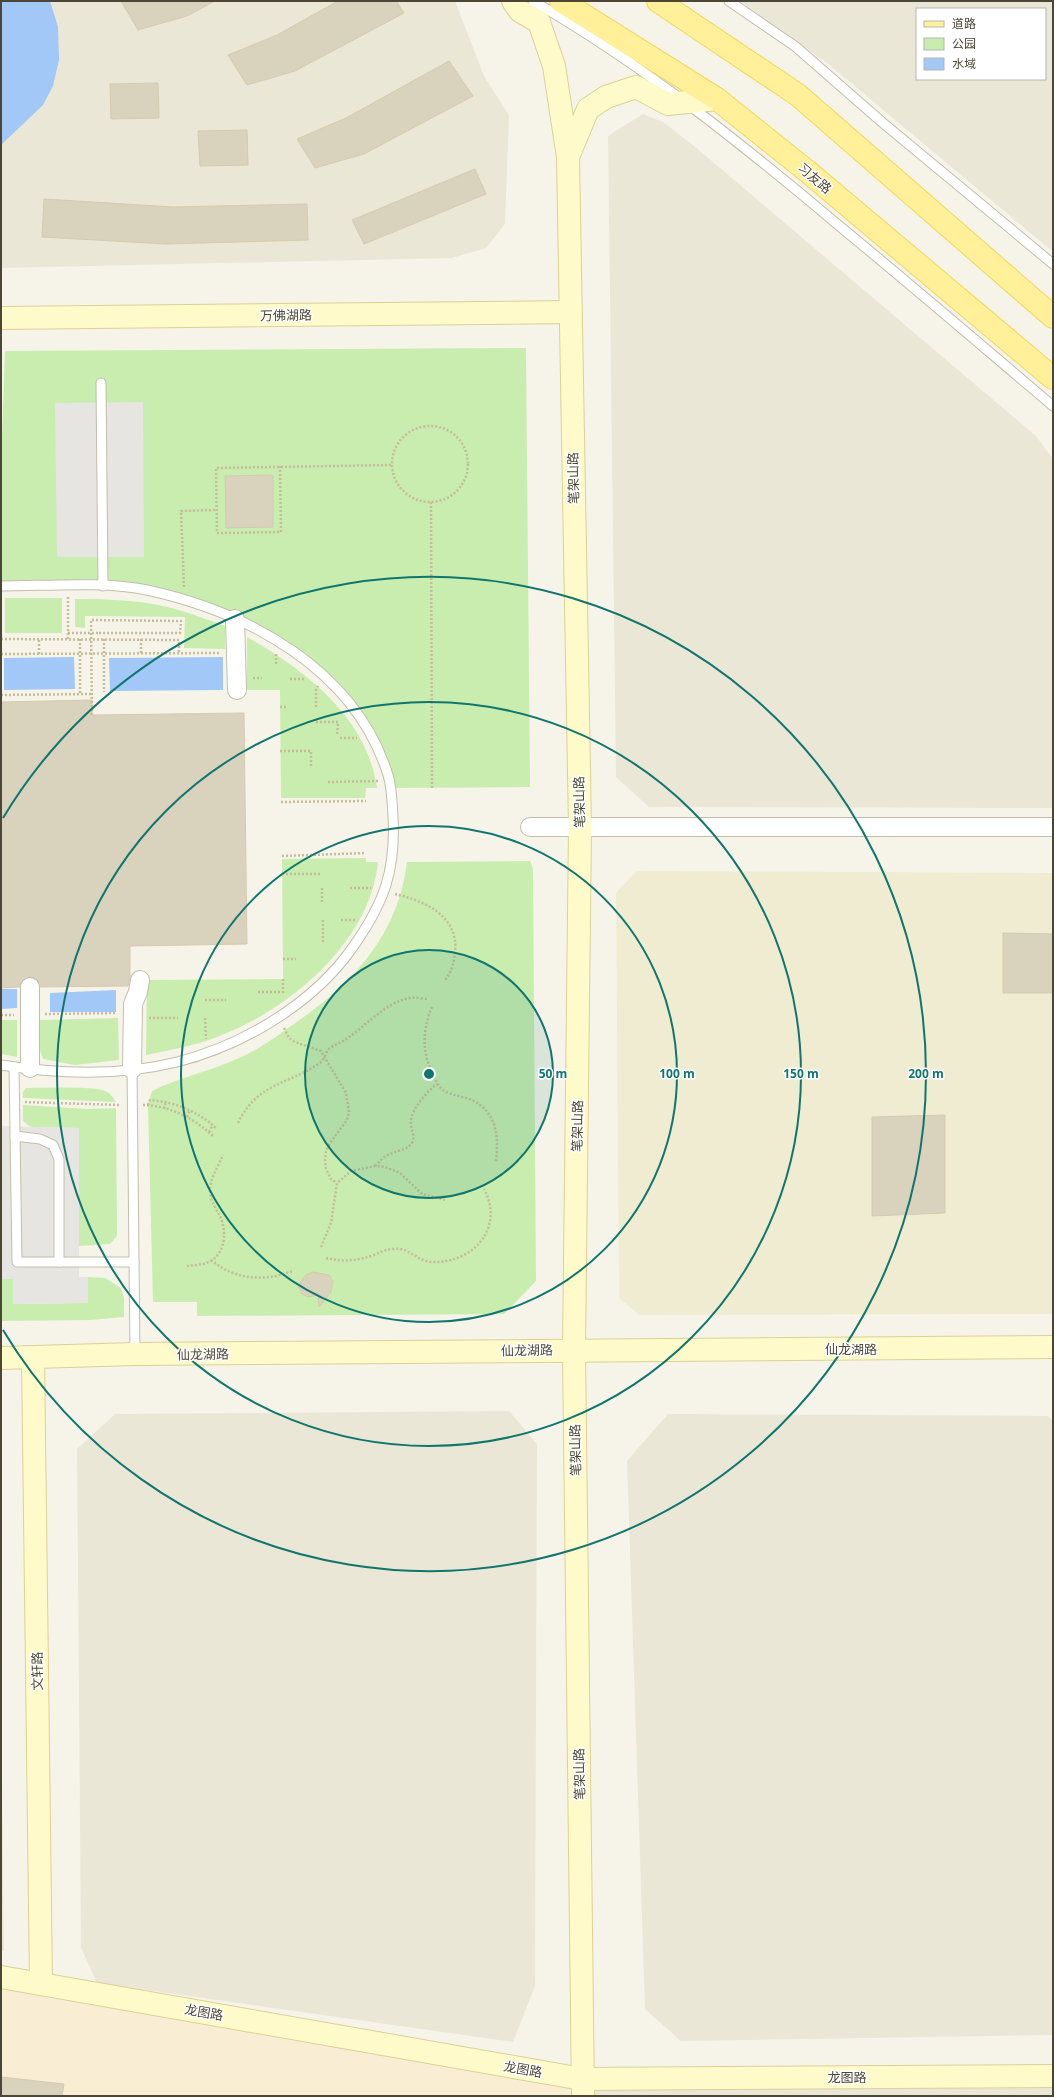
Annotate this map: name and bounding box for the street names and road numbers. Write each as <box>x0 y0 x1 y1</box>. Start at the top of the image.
street label: 习友路 <box>794 159 836 197</box>
street label: 万佛湖路 <box>260 306 312 324</box>
street label: 笔架山路 <box>564 452 582 504</box>
street label: 笔架山路 <box>570 776 588 828</box>
street label: 笔架山路 <box>568 1100 586 1152</box>
street label: 仙龙湖路 <box>825 1340 877 1358</box>
street label: 仙龙湖路 <box>501 1341 553 1359</box>
street label: 仙龙湖路 <box>177 1345 229 1363</box>
street label: 笔架山路 <box>566 1424 584 1476</box>
street label: 文轩路 <box>28 1651 46 1691</box>
street label: 笔架山路 <box>570 1748 588 1800</box>
street label: 龙图路 <box>183 2000 225 2024</box>
street label: 龙图路 <box>502 2057 544 2081</box>
street label: 龙图路 <box>827 2068 867 2086</box>

